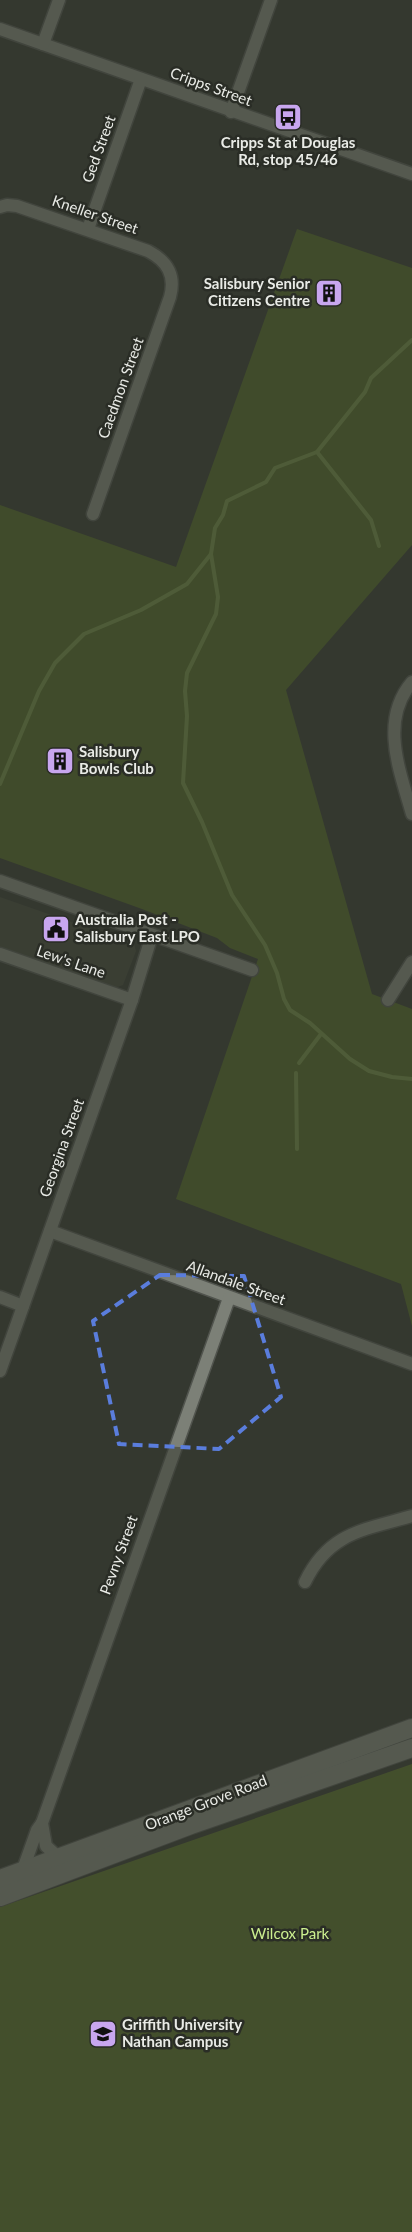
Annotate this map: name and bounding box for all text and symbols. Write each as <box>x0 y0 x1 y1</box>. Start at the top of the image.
street label: Cripps Street <box>168 63 255 109</box>
bus stop icon: Cripps St at Douglas Rd, stop 45/46 <box>273 102 303 132</box>
street label: Ged Street <box>78 112 119 185</box>
place label: Cripps St at Douglas Rd, stop 45/46 <box>221 133 356 168</box>
street label: Kneller Street <box>50 191 141 237</box>
place label: Salisbury Senior Citizens Centre <box>204 274 310 309</box>
building icon: Salisbury Senior Citizens Centre <box>314 278 344 308</box>
street label: Caedmon Street <box>93 334 147 441</box>
place label: Salisbury Bowls Club <box>79 742 154 777</box>
building icon: Salisbury Bowls Club <box>45 746 75 776</box>
place label: Australia Post - Salisbury East LPO <box>74 910 200 945</box>
public building icon: Australia Post - Salisbury East LPO <box>41 914 71 944</box>
street label: Lew's Lane <box>35 941 108 981</box>
street label: Georgina Street <box>35 1096 87 1199</box>
street label: Allandale Street <box>185 1256 289 1308</box>
street label: Pevny Street <box>95 1512 141 1597</box>
street label: Orange Grove Road <box>142 1770 269 1834</box>
park label: Wilcox Park <box>251 1924 330 1942</box>
place label: Griffith University Nathan Campus <box>122 2015 242 2050</box>
school or university icon: Griffith University Nathan Campus <box>88 2019 118 2049</box>

